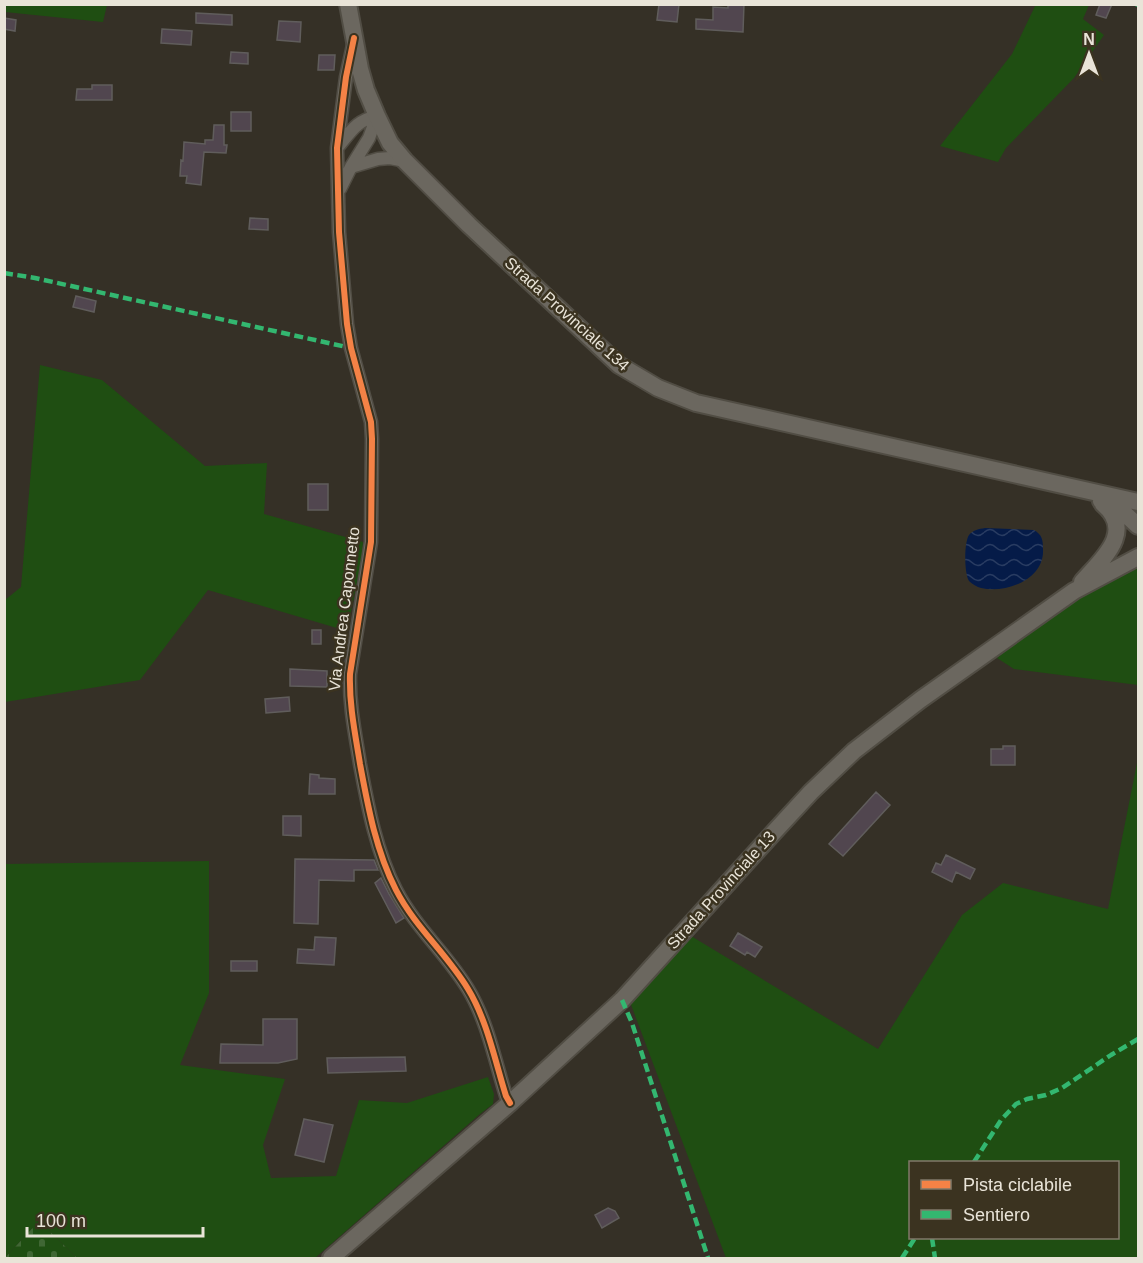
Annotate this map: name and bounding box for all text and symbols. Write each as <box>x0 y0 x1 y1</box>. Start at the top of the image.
north arrow <box>1059 24 1119 84</box>
text: N <box>1083 31 1095 48</box>
street label: Strada Provinciale 134 <box>501 254 633 374</box>
street label: Via Andrea Caponnetto <box>325 526 363 692</box>
street label: Strada Provinciale 13 <box>664 828 778 952</box>
legend <box>909 1161 1119 1239</box>
text: Pista ciclabile <box>963 1175 1072 1195</box>
scale bar <box>27 1200 202 1238</box>
text: Sentiero <box>963 1205 1030 1225</box>
text: 100 m <box>36 1211 86 1231</box>

